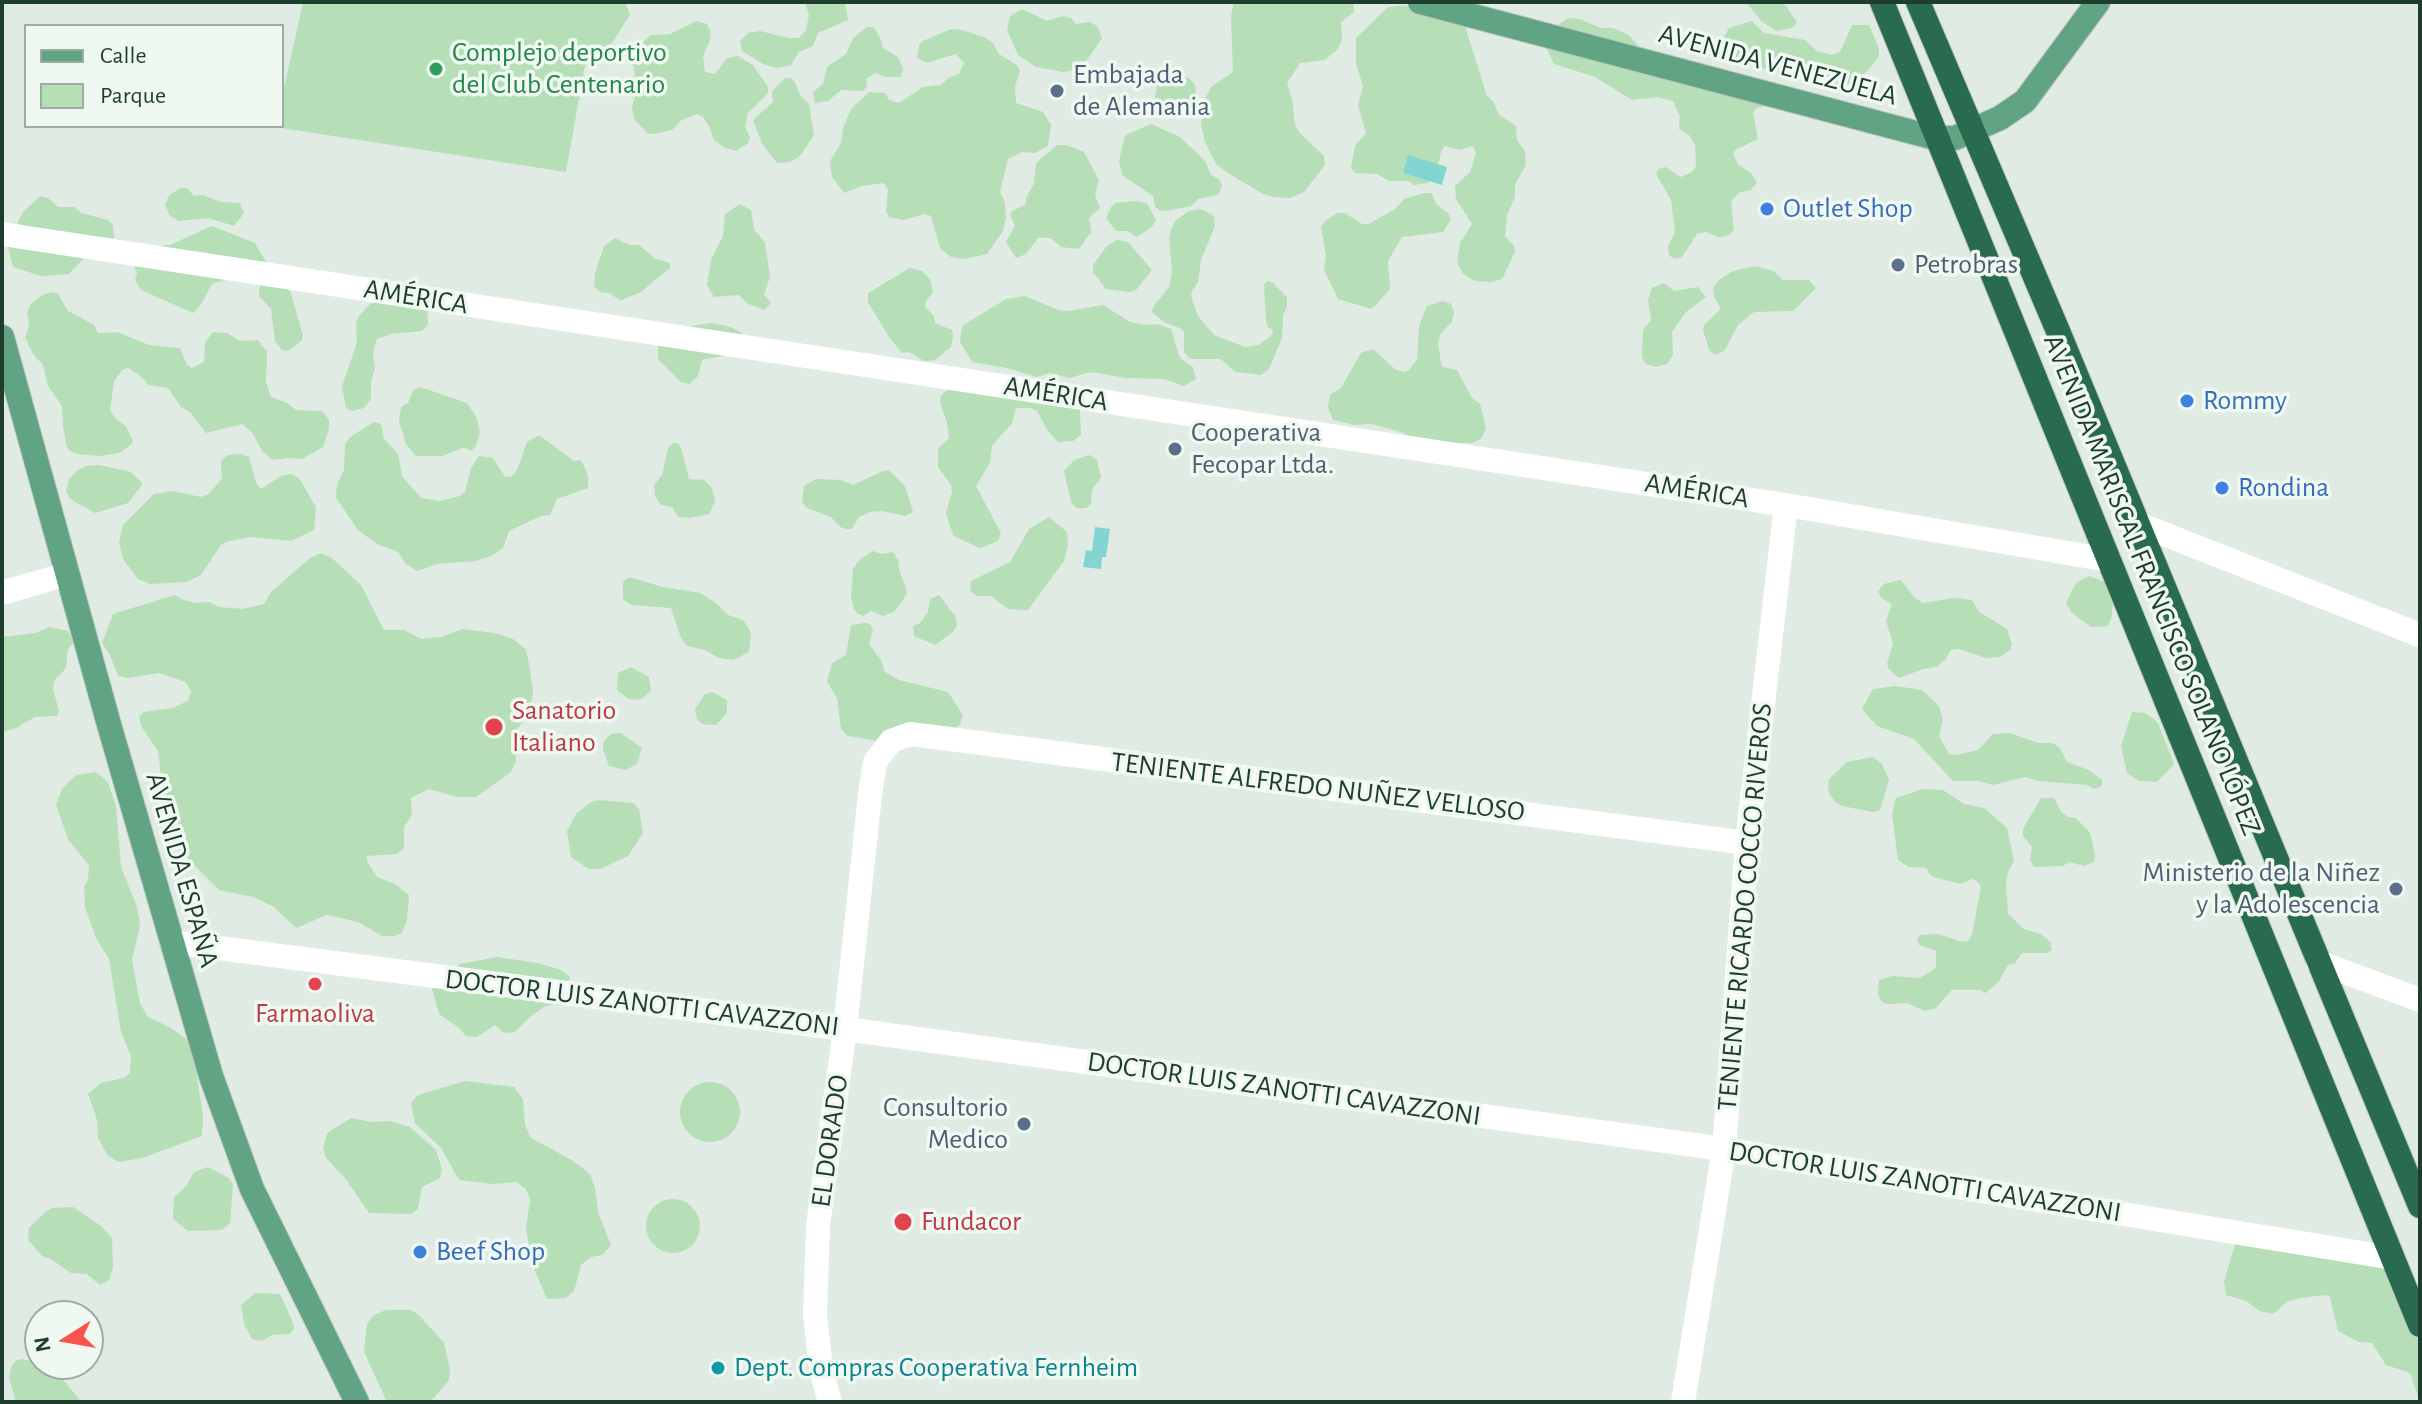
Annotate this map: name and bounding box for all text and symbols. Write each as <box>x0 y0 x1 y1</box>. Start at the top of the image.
street label: AVENIDA VENEZUELA <box>1655 17 1901 113</box>
legend <box>24 24 284 128</box>
place label: Complejo deportivo del Club Centenario <box>452 36 667 102</box>
text: Calle <box>100 44 147 68</box>
place label: Embajada de Alemania <box>1073 58 1210 124</box>
marker: Complejo deportivo del Club Centenario <box>427 60 445 78</box>
marker: Embajada de Alemania <box>1048 82 1066 100</box>
text: Parque <box>100 84 166 108</box>
place label: Outlet Shop <box>1783 192 1913 226</box>
marker: Outlet Shop <box>1758 200 1776 218</box>
place label: Petrobras <box>1914 248 2018 282</box>
marker: Petrobras <box>1889 256 1907 274</box>
street label: AMÉRICA <box>361 272 471 322</box>
street label: AVENIDA MARISCAL FRANCISCO SOLANO LÓPEZ <box>2036 330 2268 840</box>
street label: AMÉRICA <box>1001 369 1111 419</box>
place label: Rommy <box>2203 384 2287 418</box>
marker: Rommy <box>2178 392 2196 410</box>
place label: Cooperativa Fecopar Ltda. <box>1191 416 1334 482</box>
marker: Cooperativa Fecopar Ltda. <box>1166 440 1184 458</box>
street label: AMÉRICA <box>1642 466 1752 516</box>
place label: Rondina <box>2238 471 2329 505</box>
marker: Rondina <box>2213 479 2231 497</box>
place label: Sanatorio Italiano <box>512 694 616 760</box>
street label: TENIENTE RICARDO COCCO RIVEROS <box>1710 702 1780 1112</box>
marker: Sanatorio Italiano <box>483 716 505 738</box>
street label: TENIENTE ALFREDO NUÑEZ VELLOSO <box>1109 745 1527 829</box>
street label: AVENIDA ESPAÑA <box>138 769 226 971</box>
place label: Ministerio de la Niñez y la Adolescencia <box>2143 856 2380 922</box>
marker: Ministerio de la Niñez y la Adolescencia <box>2387 880 2405 898</box>
street label: DOCTOR LUIS ZANOTTI CAVAZZONI <box>443 962 841 1044</box>
marker: Farmaoliva <box>306 975 324 993</box>
place label: Farmaoliva <box>255 997 375 1031</box>
street label: DOCTOR LUIS ZANOTTI CAVAZZONI <box>1085 1045 1483 1133</box>
street label: EL DORADO <box>804 1073 856 1209</box>
place label: Consultorio Medico <box>883 1091 1008 1157</box>
marker: Consultorio Medico <box>1015 1115 1033 1133</box>
street label: DOCTOR LUIS ZANOTTI CAVAZZONI <box>1726 1134 2124 1230</box>
place label: Fundacor <box>921 1205 1021 1239</box>
marker: Fundacor <box>892 1211 914 1233</box>
place label: Beef Shop <box>436 1235 545 1269</box>
marker: Beef Shop <box>411 1243 429 1261</box>
north arrow <box>24 1300 104 1380</box>
text: N <box>30 1335 55 1354</box>
place label: Dept. Compras Cooperativa Fernheim <box>734 1351 1138 1385</box>
marker: Dept. Compras Cooperativa Fernheim <box>709 1359 727 1377</box>

